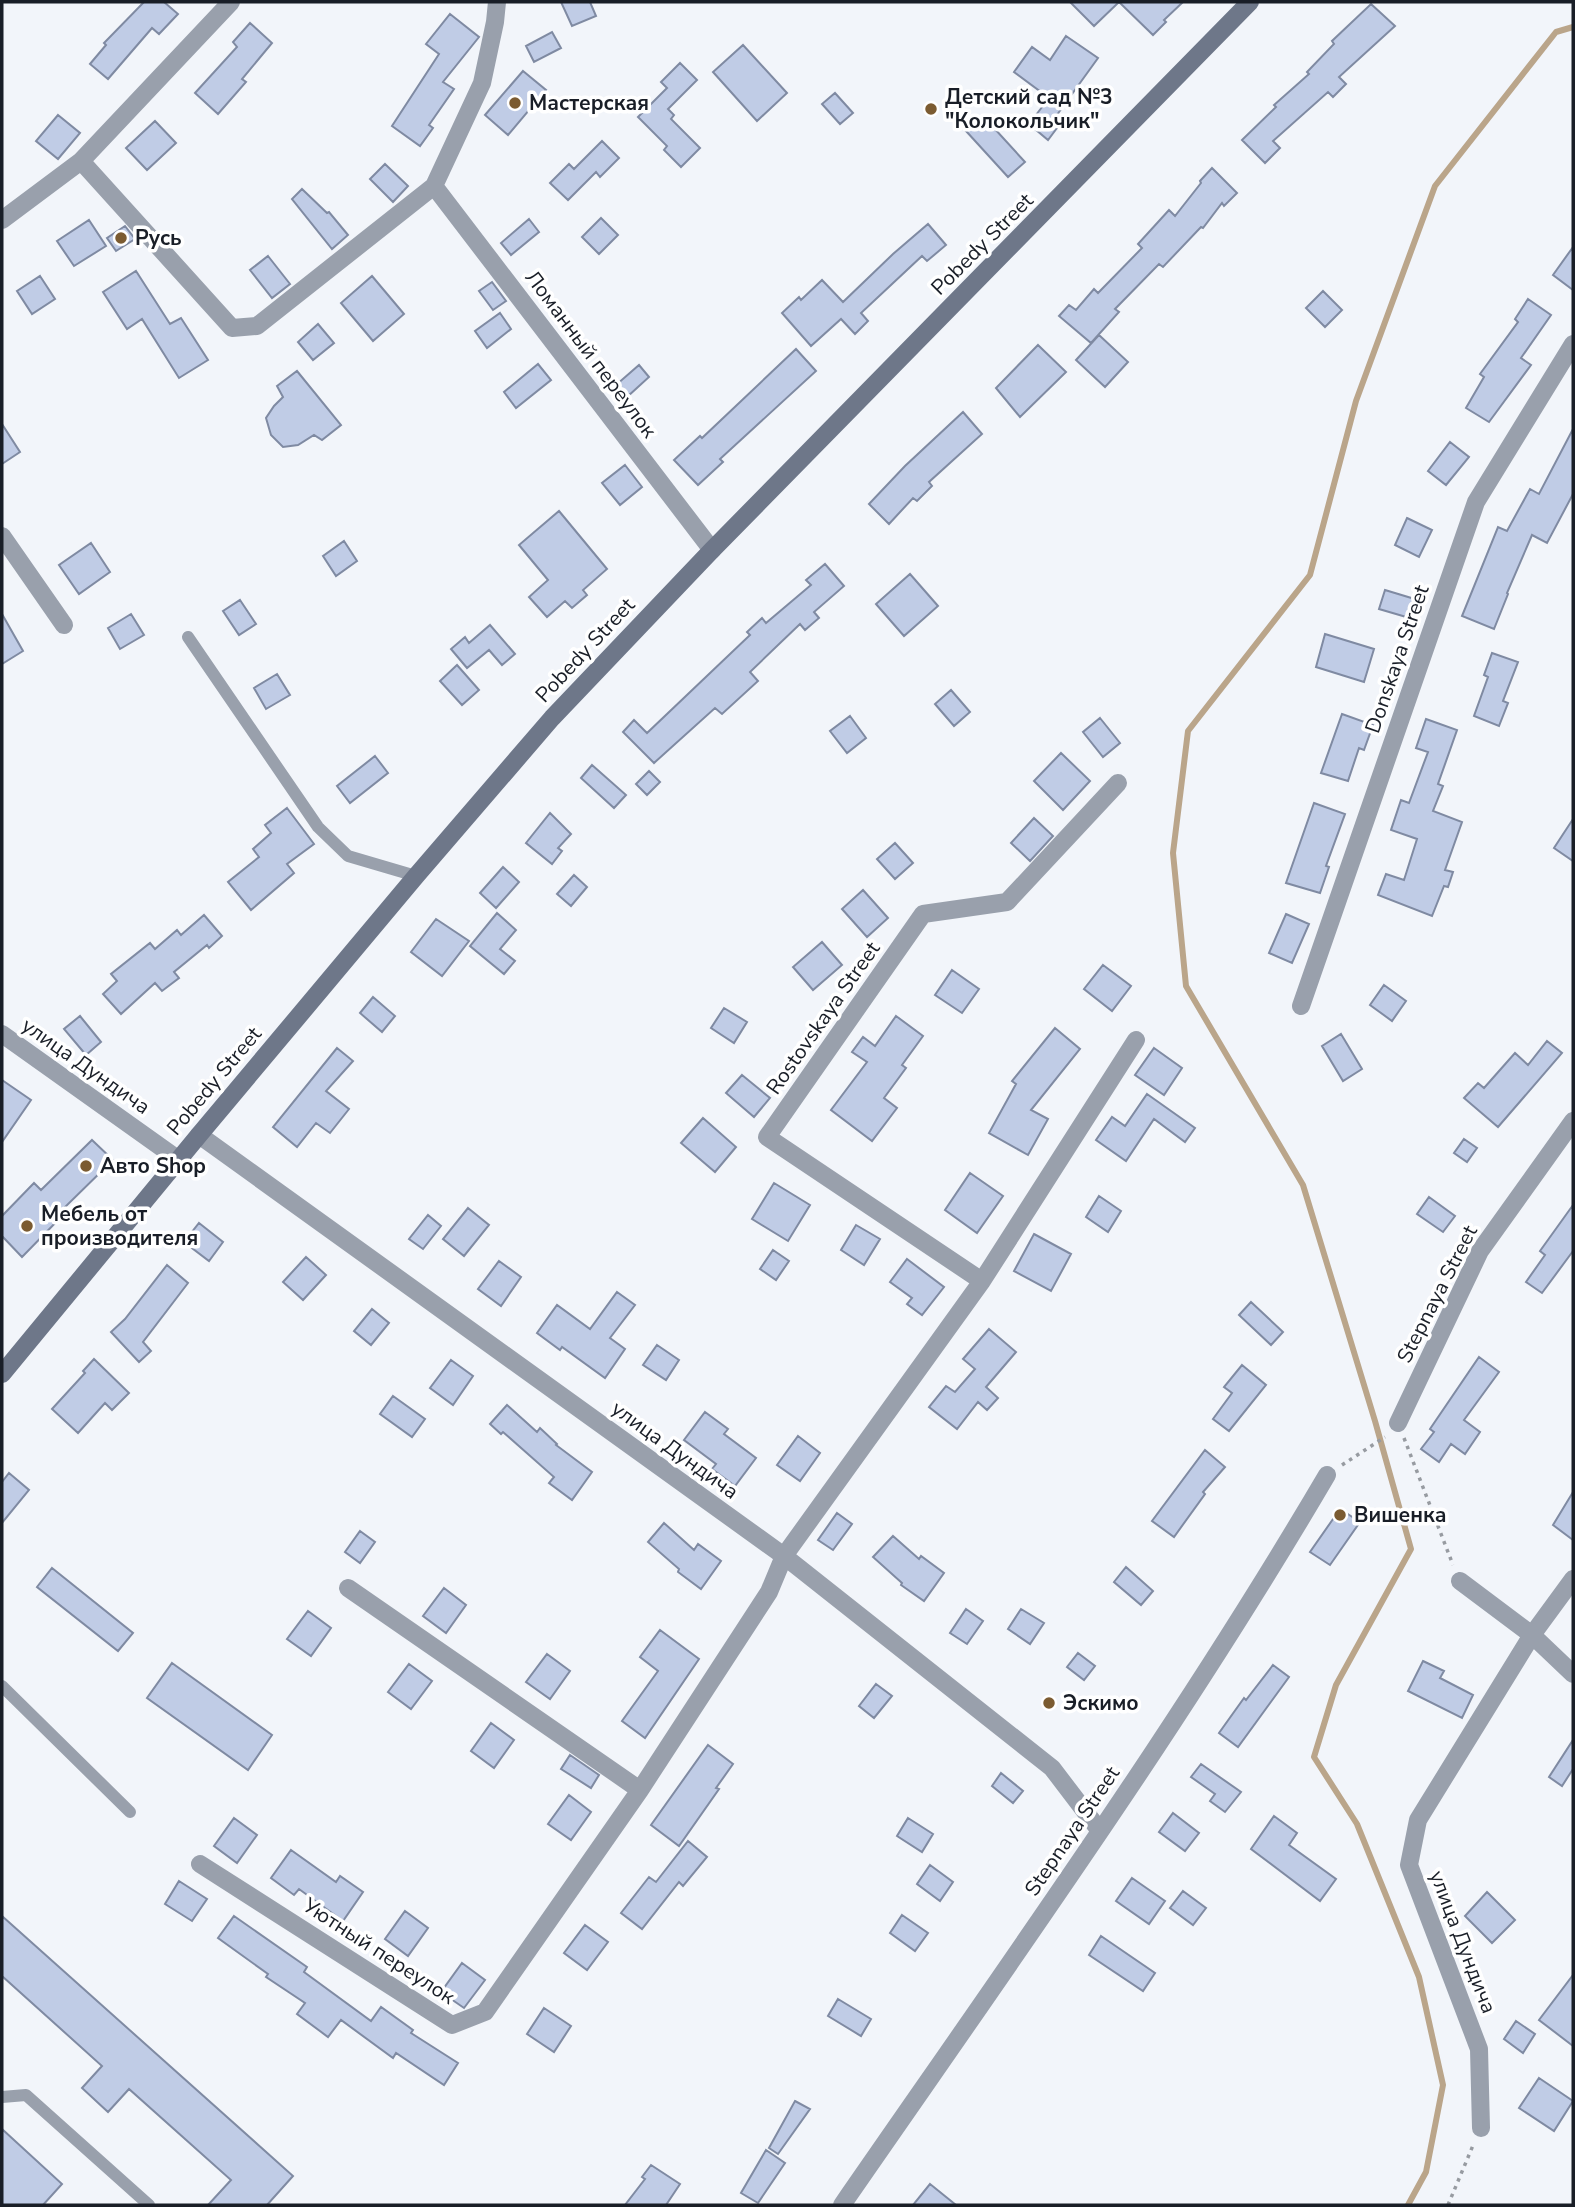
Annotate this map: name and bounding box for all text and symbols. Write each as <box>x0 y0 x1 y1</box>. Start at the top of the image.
place label: Детский сад №3 "Колокольчик" <box>945 83 1113 135</box>
place label: Мастерская <box>529 89 649 117</box>
marker: Мастерская <box>507 95 523 111</box>
marker: Детский сад №3 "Колокольчик" <box>923 101 939 117</box>
street label: Pobedy Street <box>925 186 1040 301</box>
place label: Русь <box>135 224 182 252</box>
marker: Русь <box>113 230 129 246</box>
street label: Ломанный переулок <box>519 265 664 444</box>
street label: Donskaya Street <box>1359 581 1436 737</box>
street label: Pobedy Street <box>529 591 641 708</box>
street label: Rostovskaya Street <box>760 935 887 1100</box>
street label: улица Дундича <box>16 1011 156 1121</box>
street label: Pobedy Street <box>160 1020 268 1141</box>
place label: Авто Shop <box>100 1152 206 1180</box>
marker: Авто Shop <box>78 1158 94 1174</box>
place label: Мебель от производителя <box>41 1200 198 1252</box>
marker: Мебель от производителя <box>19 1218 35 1234</box>
street label: Stepnaya Street <box>1390 1220 1484 1368</box>
street label: улица Дундича <box>606 1394 744 1506</box>
place label: Вишенка <box>1354 1501 1447 1529</box>
marker: Вишенка <box>1332 1507 1348 1523</box>
place label: Эскимо <box>1063 1689 1139 1717</box>
marker: Эскимо <box>1041 1695 1057 1711</box>
street label: Stepnaya Street <box>1018 1760 1126 1901</box>
street label: улица Дундича <box>1423 1867 1503 2017</box>
street label: Уютный переулок <box>297 1891 461 2011</box>

